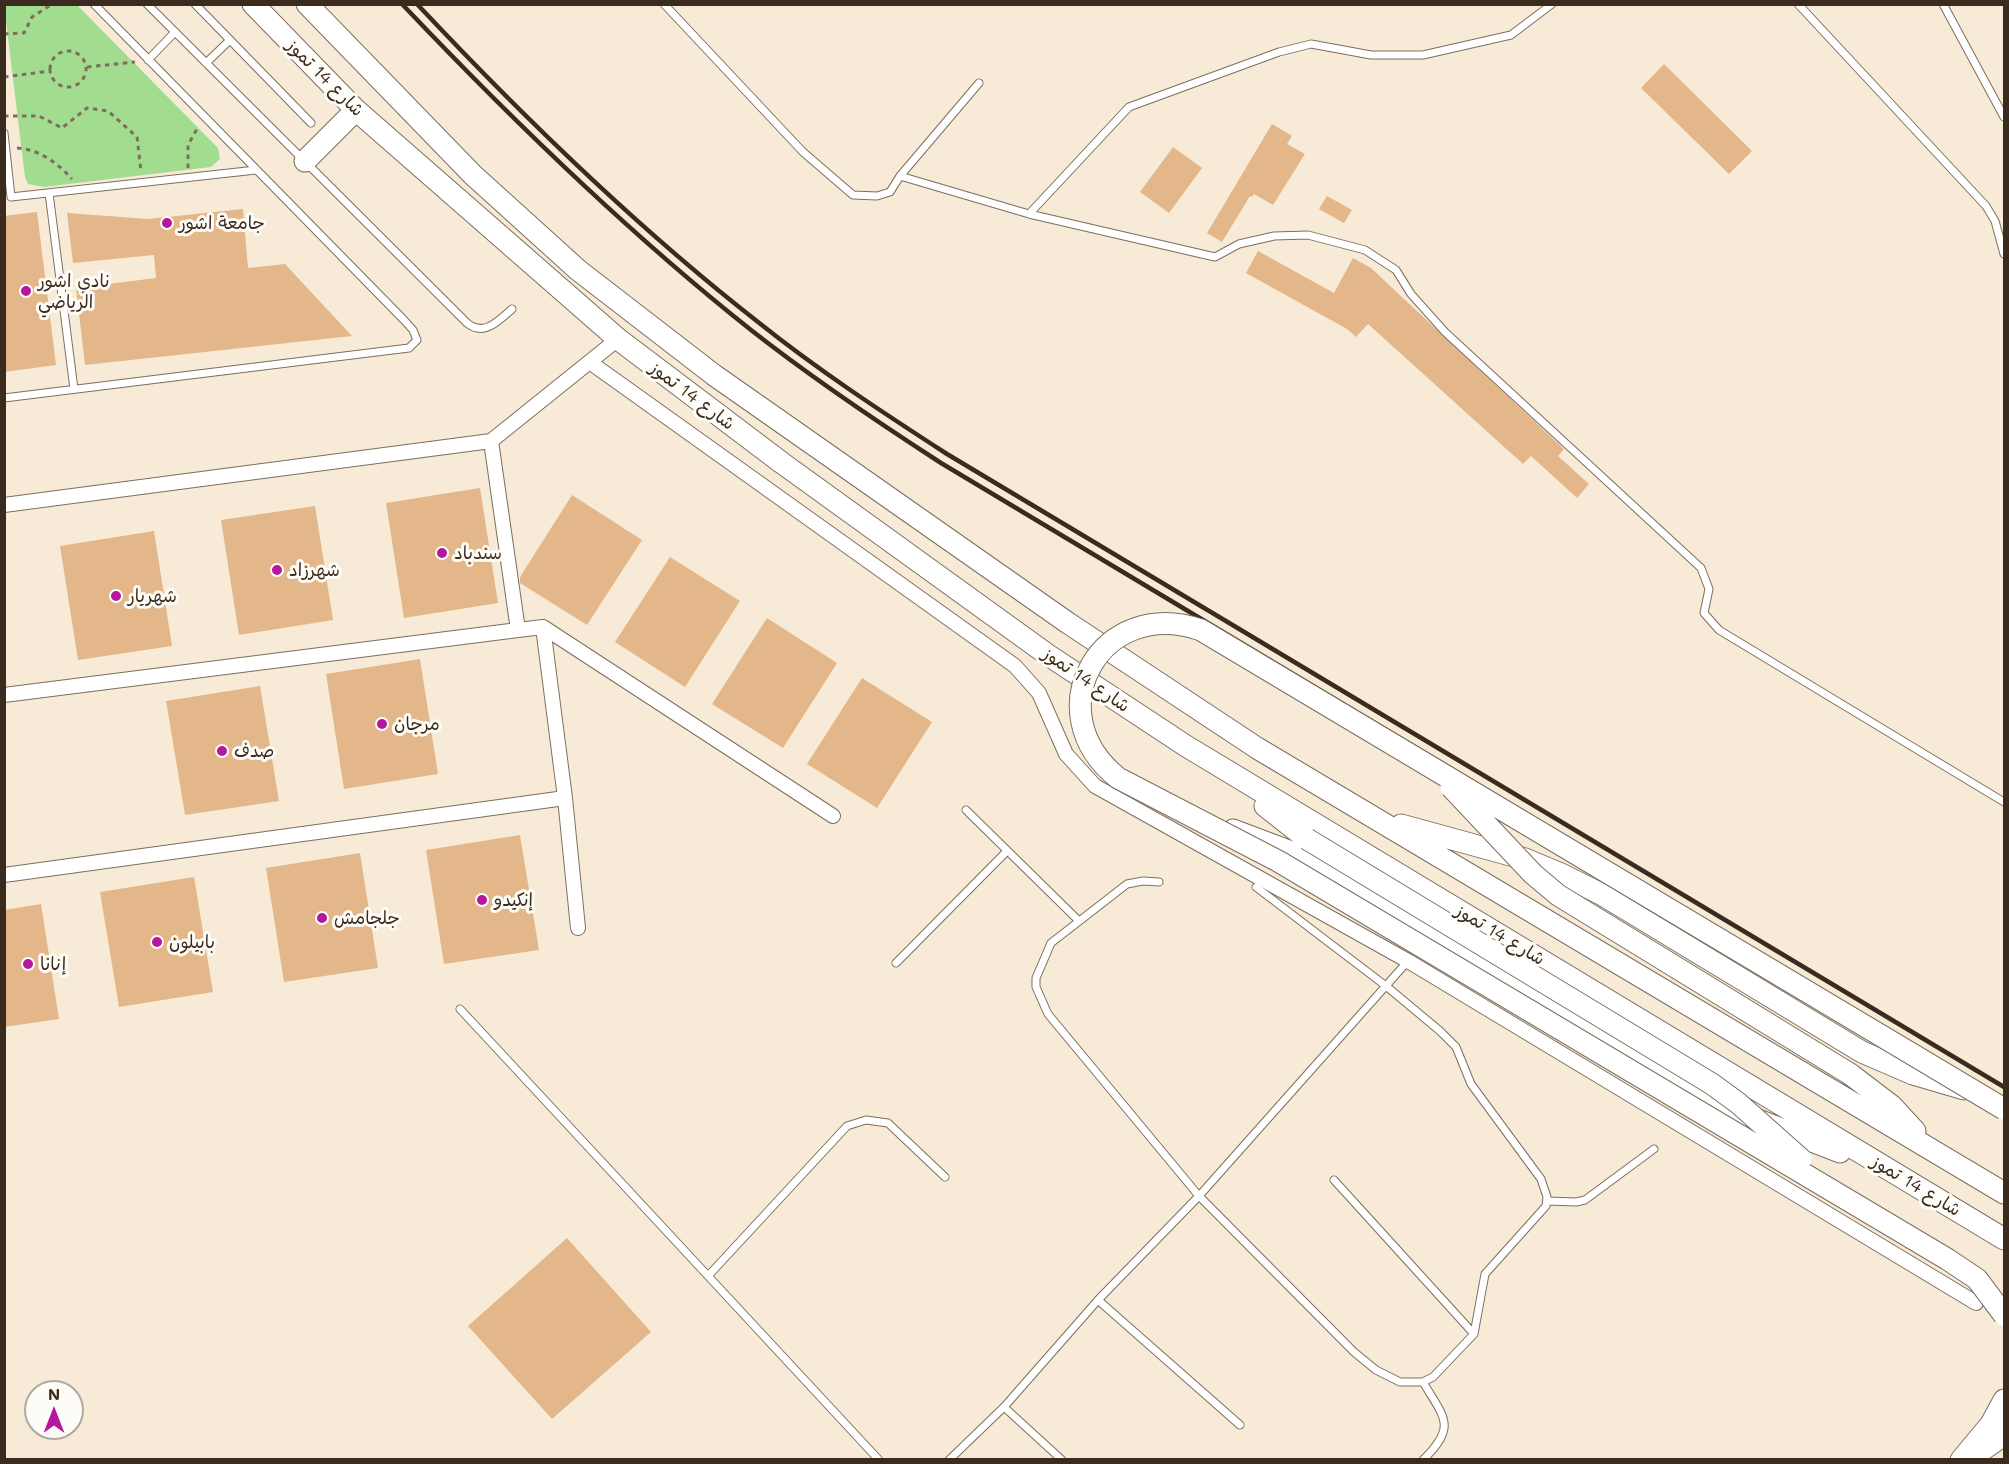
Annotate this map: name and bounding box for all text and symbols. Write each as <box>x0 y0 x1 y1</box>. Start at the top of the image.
street label: شارع 14 تموز <box>282 35 368 121</box>
place label: جامعة اشور <box>179 212 265 234</box>
marker: جامعة اشور <box>160 216 174 230</box>
place label: نادي اشور الرياضي <box>38 270 110 312</box>
marker: نادي اشور الرياضي <box>19 284 33 298</box>
street label: شارع 14 تموز <box>645 357 739 435</box>
place label: سندباد <box>454 542 502 564</box>
marker: سندباد <box>435 546 449 560</box>
place label: شهرزاد <box>289 559 340 581</box>
marker: شهرزاد <box>270 563 284 577</box>
place label: شهريار <box>128 585 177 607</box>
marker: شهريار <box>109 589 123 603</box>
street label: شارع 14 تموز <box>1038 643 1134 717</box>
place label: مرجان <box>394 713 440 735</box>
marker: مرجان <box>375 717 389 731</box>
place label: صدف <box>234 740 274 762</box>
marker: صدف <box>215 744 229 758</box>
place label: إنكيدو <box>494 889 533 911</box>
marker: إنكيدو <box>475 893 489 907</box>
street label: شارع 14 تموز <box>1451 900 1549 970</box>
place label: جلجامش <box>334 907 400 929</box>
marker: جلجامش <box>315 911 329 925</box>
place label: بابيلون <box>169 931 215 953</box>
marker: بابيلون <box>150 935 164 949</box>
place label: إنانا <box>40 953 66 975</box>
marker: إنانا <box>21 957 35 971</box>
street label: شارع 14 تموز <box>1867 1151 1965 1221</box>
north arrow <box>24 1380 84 1440</box>
text: N <box>48 1383 60 1404</box>

